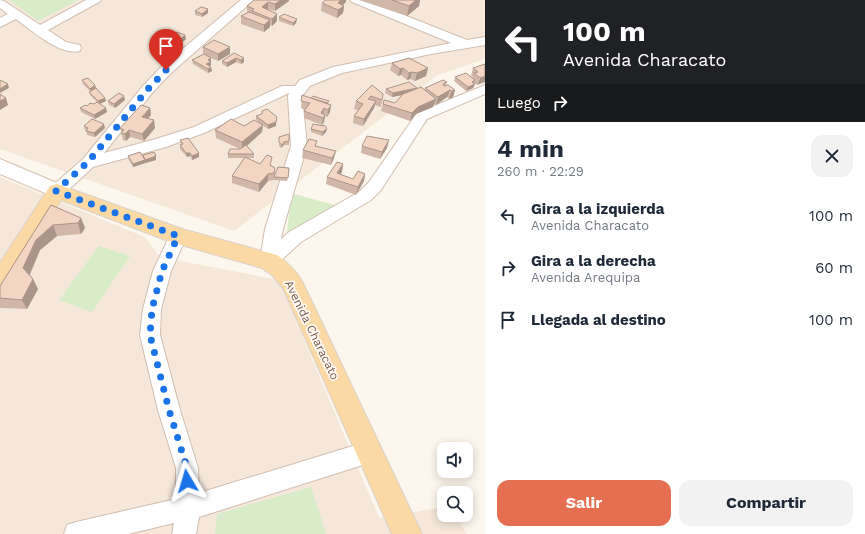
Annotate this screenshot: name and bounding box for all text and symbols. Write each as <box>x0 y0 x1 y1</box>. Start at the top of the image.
text: 100 m <box>563 15 646 48</box>
icon: left <box>497 16 549 68</box>
pin <box>149 29 183 70</box>
icon: arrive <box>155 35 177 57</box>
text: Avenida Characato <box>563 49 726 70</box>
icon: right <box>549 92 571 114</box>
text: Luego <box>497 94 541 112</box>
text: 4 min <box>497 135 564 163</box>
button: close <box>811 135 853 177</box>
text: 260 m · 22:29 <box>497 164 584 179</box>
text: Gira a la izquierda <box>531 200 664 218</box>
icon: left <box>497 205 519 227</box>
text: 100 m <box>809 207 853 225</box>
text: Avenida Characato <box>531 218 649 233</box>
text: Gira a la derecha <box>531 252 656 270</box>
icon: right <box>497 257 519 279</box>
text: 60 m <box>815 259 853 277</box>
text: Avenida Arequipa <box>531 270 640 285</box>
street label: Avenida Characato <box>282 278 342 382</box>
icon: arrive <box>497 309 519 331</box>
text: Llegada al destino <box>531 311 666 329</box>
text: 100 m <box>809 311 853 329</box>
map controls <box>437 442 473 522</box>
button: sound <box>437 442 473 478</box>
position arrow <box>166 460 208 502</box>
button: Salir <box>497 480 671 526</box>
button: Compartir <box>679 480 853 526</box>
button: search <box>437 486 473 522</box>

